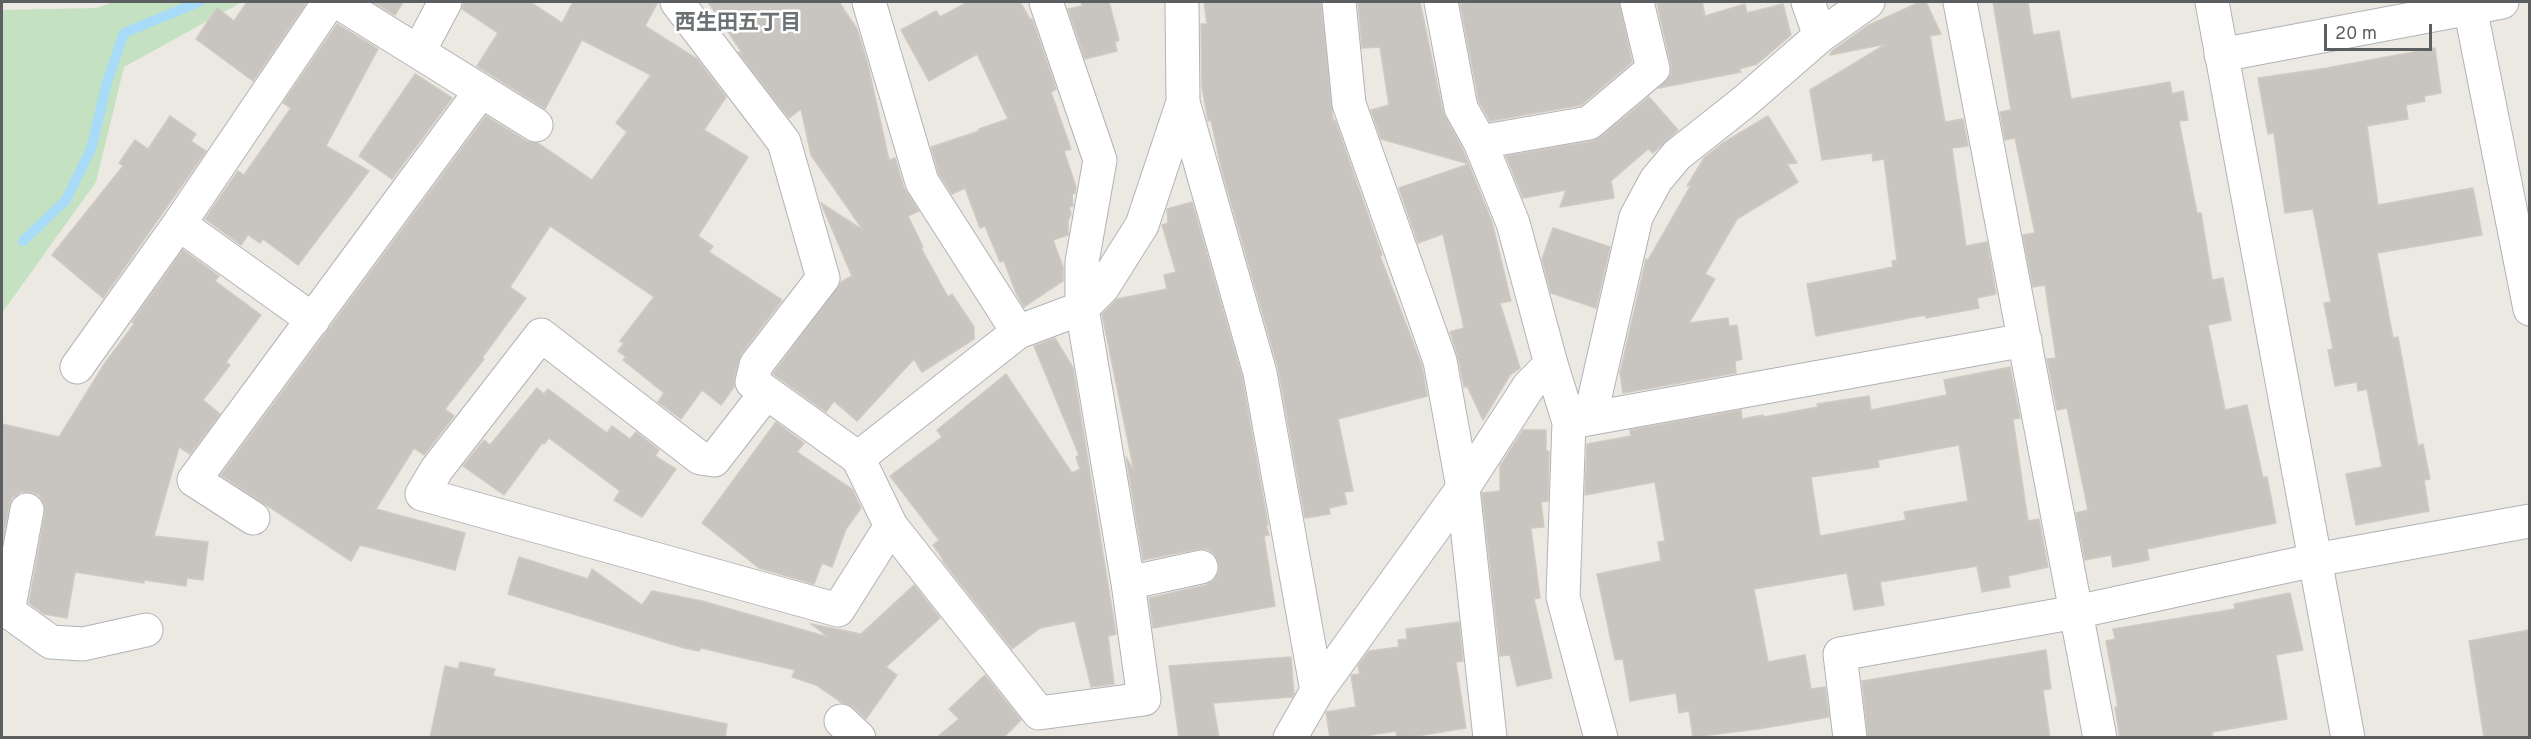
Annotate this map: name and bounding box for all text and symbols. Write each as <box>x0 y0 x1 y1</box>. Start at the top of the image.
district label: 西生田五丁目 <box>675 12 801 38</box>
scale bar <box>2327 12 2435 50</box>
text: 20 m <box>2335 23 2377 46</box>

